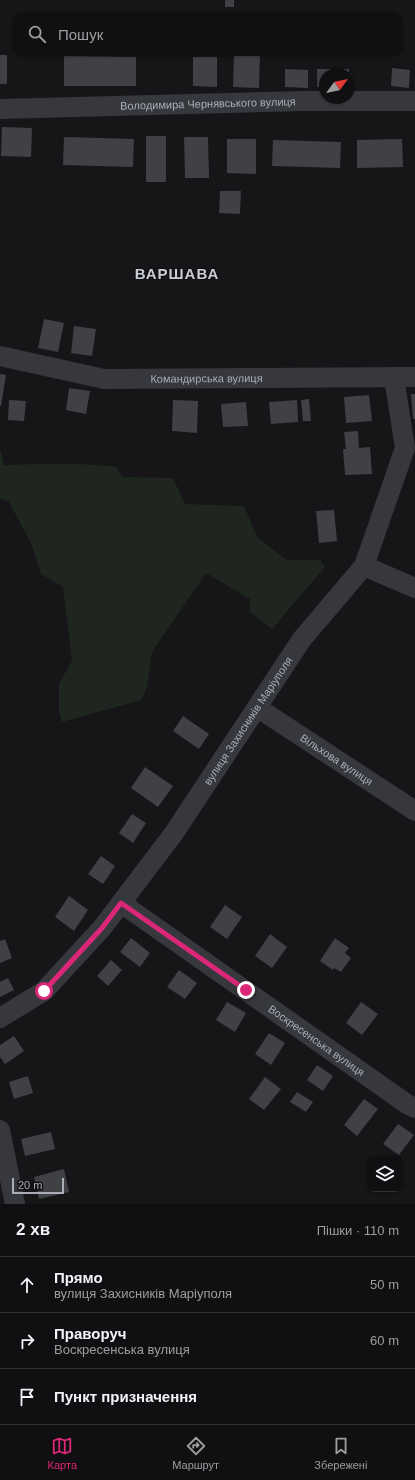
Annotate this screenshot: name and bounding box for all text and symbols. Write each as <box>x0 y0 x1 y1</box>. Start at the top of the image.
search box <box>12 12 403 56</box>
icon: search <box>26 23 48 45</box>
text: Пошук <box>58 26 103 43</box>
north arrow <box>319 68 355 104</box>
street label: Володимира Чернявського вулиця <box>120 95 296 112</box>
district label: ВАРШАВА <box>135 265 219 282</box>
street label: Командирська вулиця <box>150 372 263 385</box>
street label: вулиця Захисників Маріуполя <box>202 654 295 787</box>
street label: Вільхова вулиця <box>298 731 375 788</box>
route end <box>237 981 255 999</box>
route start <box>35 982 53 1000</box>
street label: Воскресенська вулиця <box>266 1002 367 1078</box>
map controls <box>367 1156 403 1192</box>
button: layers <box>367 1156 403 1192</box>
scale bar <box>12 1176 64 1195</box>
text: 20 m <box>18 1179 42 1191</box>
text: 2 хв <box>16 1220 50 1239</box>
text: Пішки · 110 m <box>317 1223 399 1238</box>
text: Прямо <box>54 1269 103 1286</box>
icon: ahead <box>16 1274 38 1296</box>
text: 50 m <box>370 1277 399 1292</box>
text: вулиця Захисників Маріуполя <box>54 1286 232 1301</box>
text: Праворуч <box>54 1325 127 1342</box>
icon: right <box>16 1330 38 1352</box>
text: 60 m <box>370 1333 399 1348</box>
text: Воскресенська вулиця <box>54 1342 190 1357</box>
icon: arrive <box>16 1386 38 1408</box>
text: Пункт призначення <box>54 1388 197 1405</box>
tab: Карта <box>48 1435 77 1471</box>
tab: Маршрут <box>172 1435 219 1471</box>
tab: Збережені <box>314 1435 367 1471</box>

